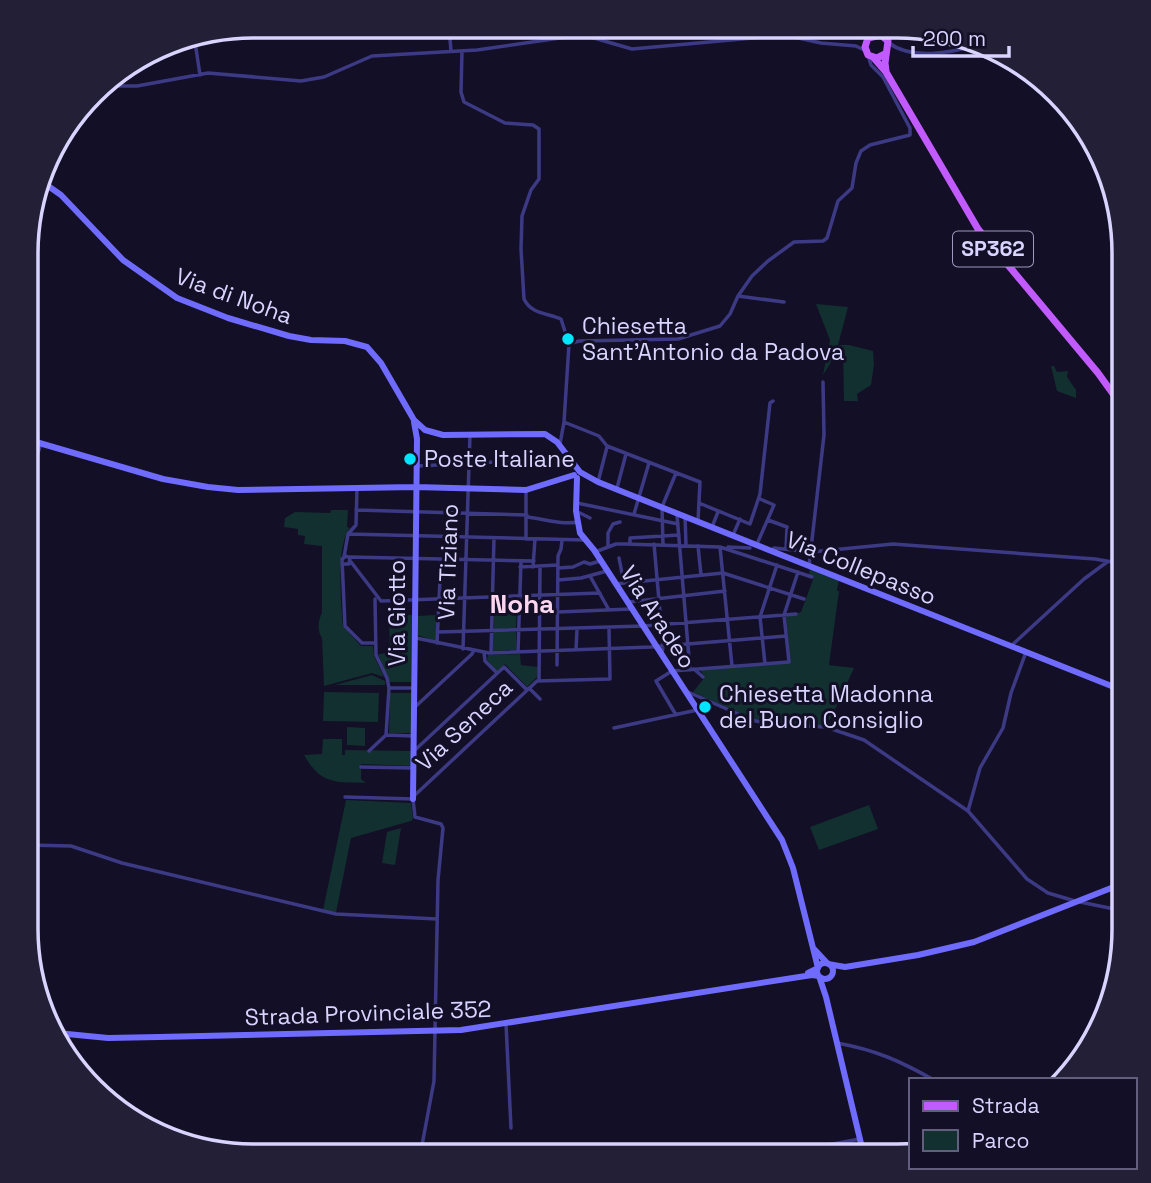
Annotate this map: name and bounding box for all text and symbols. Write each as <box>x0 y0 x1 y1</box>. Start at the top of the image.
scale bar <box>913 14 1009 58</box>
text: 200 m <box>923 25 986 52</box>
road number: SP362 <box>953 232 1033 266</box>
street label: Via di Noha <box>171 261 297 331</box>
place label: Chiesetta Sant'Antonio da Padova <box>582 311 844 367</box>
marker: Chiesetta Sant'Antonio da Padova <box>560 331 576 347</box>
place label: Poste Italiane <box>424 444 575 474</box>
marker: Poste Italiane <box>402 451 418 467</box>
street label: Via Tiziano <box>431 503 465 621</box>
street label: Via Collepasso <box>782 524 940 612</box>
street label: Via Giotto <box>382 560 412 666</box>
street label: Via Aradeo <box>614 560 702 674</box>
district label: Noha <box>490 587 554 621</box>
street label: Via Seneca <box>409 673 519 777</box>
place label: Chiesetta Madonna del Buon Consiglio <box>719 679 933 735</box>
marker: Chiesetta Madonna del Buon Consiglio <box>697 699 713 715</box>
street label: Strada Provinciale 352 <box>244 994 492 1032</box>
legend <box>909 1078 1137 1169</box>
text: Strada <box>972 1092 1039 1119</box>
text: Parco <box>972 1127 1030 1154</box>

